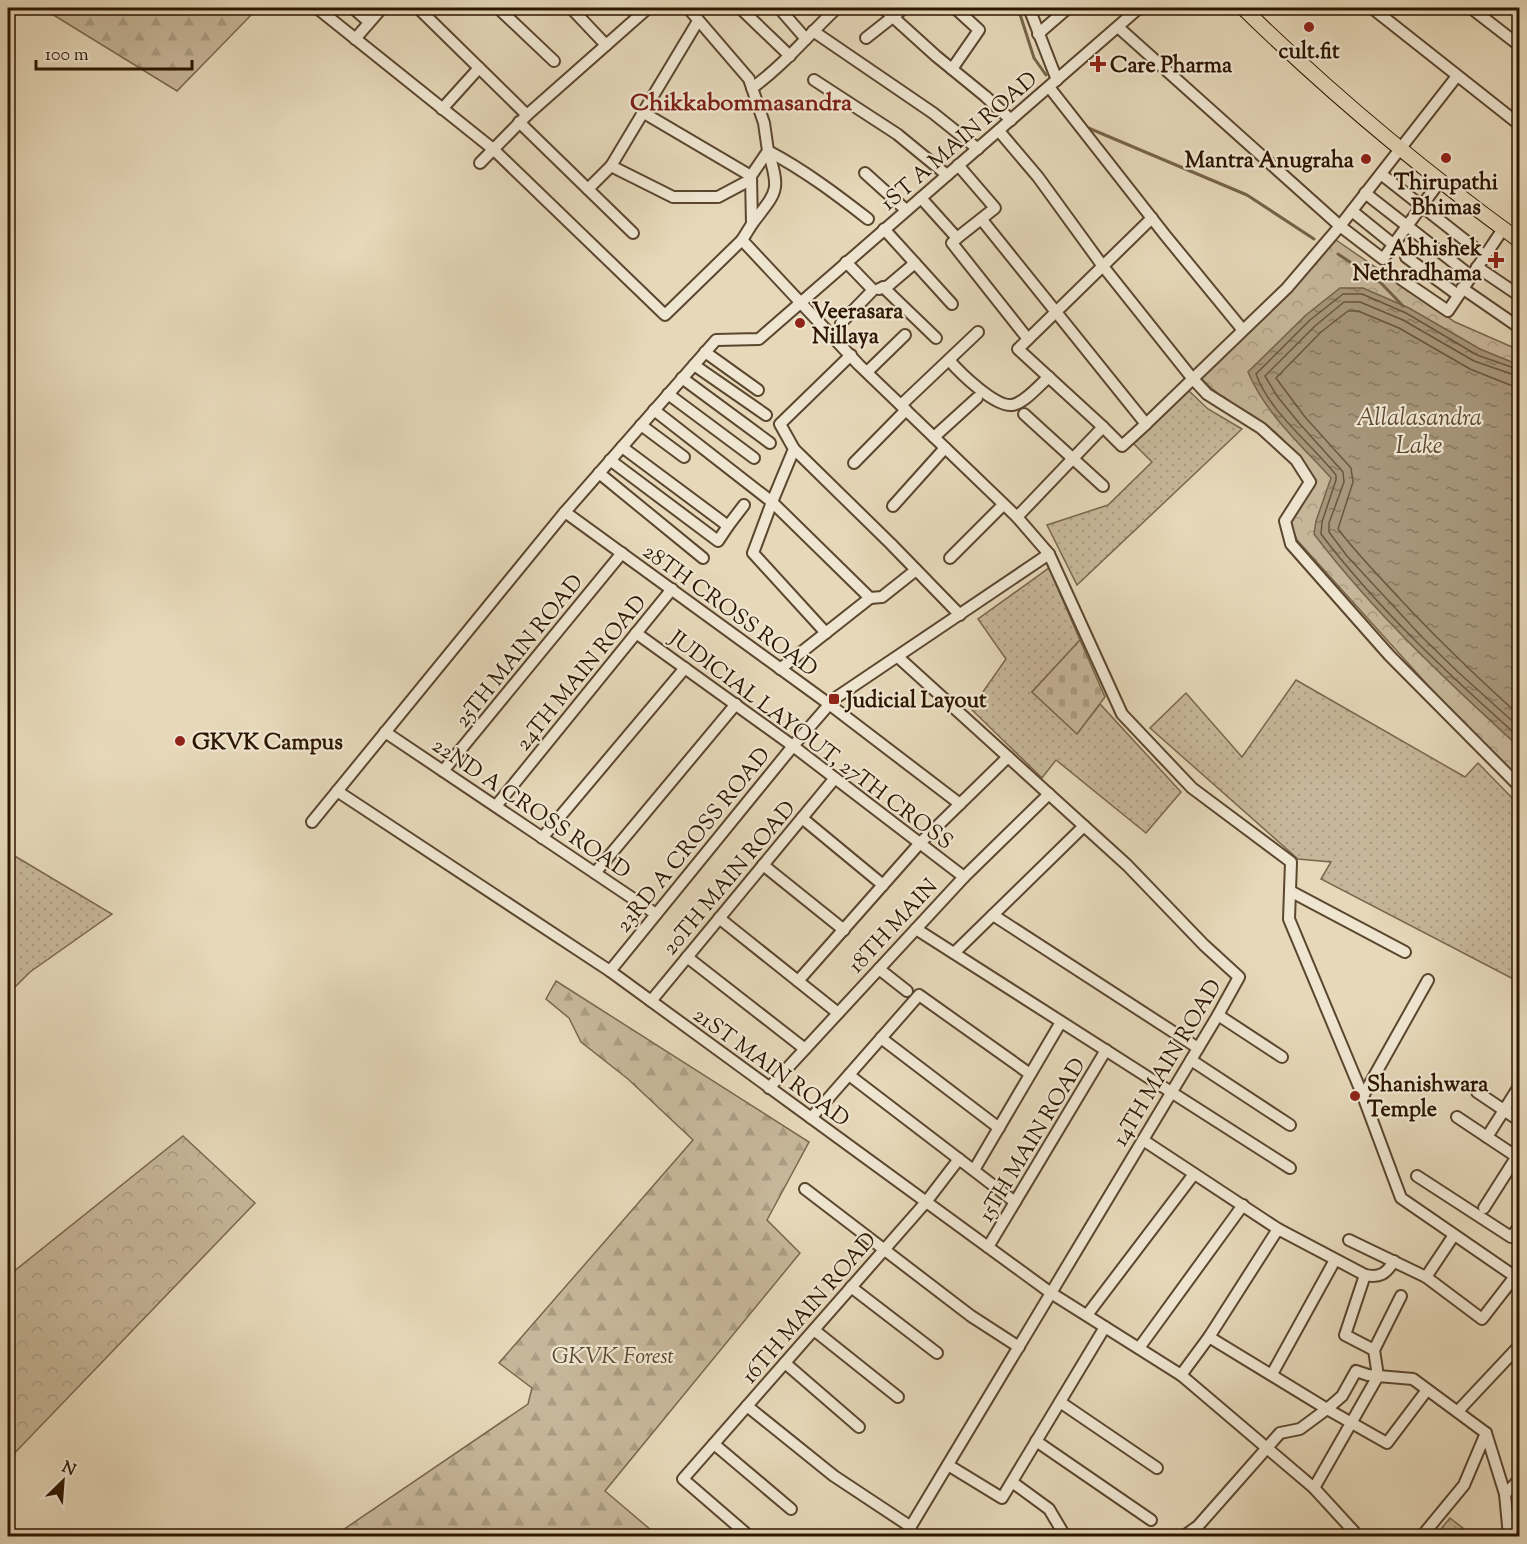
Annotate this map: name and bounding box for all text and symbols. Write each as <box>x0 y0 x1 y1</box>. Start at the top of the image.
marker: cult.fit <box>1302 20 1316 34</box>
scale bar <box>36 33 192 71</box>
place label: cult.fit <box>1278 37 1340 69</box>
text: 100 m <box>45 43 89 69</box>
place label: Care Pharma <box>1110 51 1233 83</box>
marker: Care Pharma <box>1091 57 1105 71</box>
street label: 1ST A MAIN ROAD <box>874 65 1046 220</box>
district label: Chikkabommasandra <box>630 87 853 121</box>
place label: Mantra Anugraha <box>1185 146 1355 178</box>
marker: Thirupathi Bhimas <box>1439 151 1453 165</box>
marker: Mantra Anugraha <box>1359 152 1373 166</box>
place label: Thirupathi Bhimas <box>1394 168 1499 225</box>
place label: Abhishek Nethradhama <box>1352 234 1483 291</box>
marker: Abhishek Nethradhama <box>1487 251 1505 269</box>
place label: Veerasara Nillaya <box>812 297 904 354</box>
marker: Veerasara Nillaya <box>793 316 807 330</box>
water label: Allalasandra Lake <box>1356 402 1482 464</box>
street label: 28TH CROSS ROAD <box>635 537 823 686</box>
street label: 25TH MAIN ROAD <box>448 568 592 735</box>
street label: 24TH MAIN ROAD <box>509 589 655 759</box>
street label: JUDICIAL LAYOUT, 27TH CROSS <box>661 623 959 859</box>
place label: Judicial Layout <box>844 686 987 718</box>
marker: Judicial Layout <box>827 692 841 706</box>
place label: GKVK Campus <box>192 728 343 760</box>
street label: 22ND A CROSS ROAD <box>425 731 636 888</box>
marker: GKVK Campus <box>173 734 187 748</box>
street label: 23RD A CROSS ROAD <box>609 741 779 940</box>
street label: 20TH MAIN ROAD <box>656 795 805 963</box>
street label: 18TH MAIN <box>842 873 946 981</box>
street label: 14TH MAIN ROAD <box>1106 974 1231 1153</box>
street label: 21ST MAIN ROAD <box>685 1001 855 1136</box>
street label: 15TH MAIN ROAD <box>972 1052 1095 1229</box>
place label: Shanishwara Temple <box>1367 1070 1489 1127</box>
marker: Shanishwara Temple <box>1348 1089 1362 1103</box>
street label: 16TH MAIN ROAD <box>735 1226 885 1392</box>
park label: GKVK Forest <box>552 1342 675 1374</box>
north arrow <box>33 1451 93 1511</box>
text: N <box>58 1457 79 1483</box>

